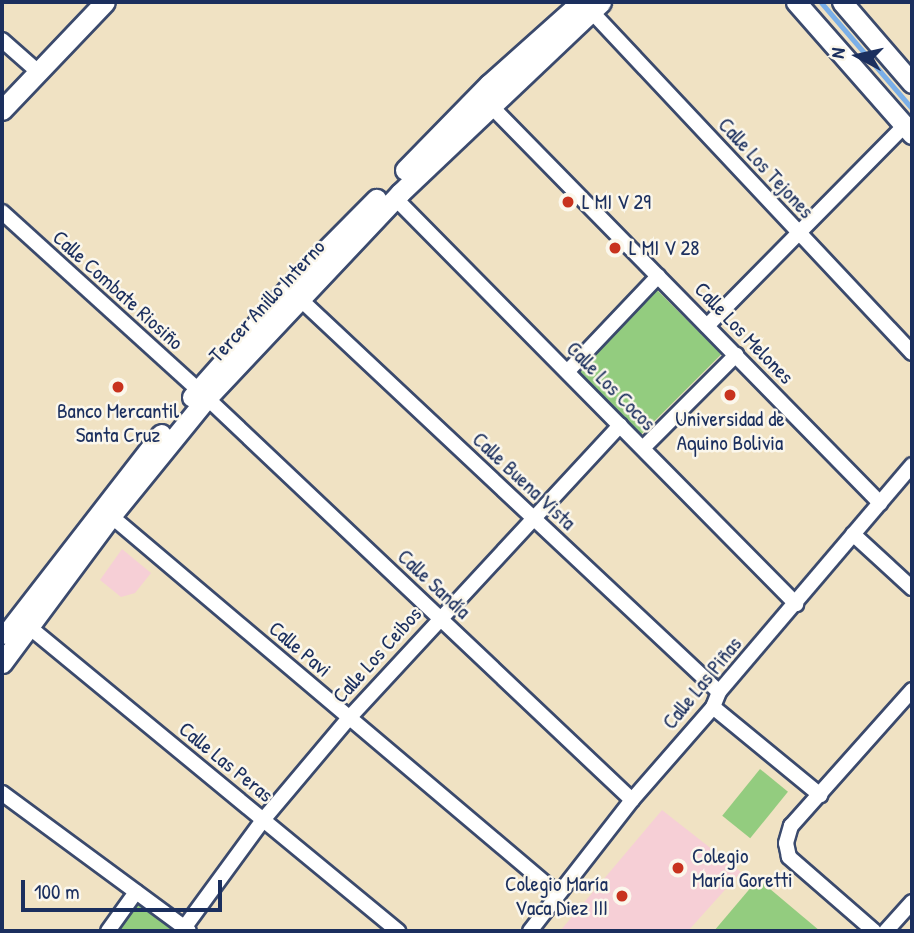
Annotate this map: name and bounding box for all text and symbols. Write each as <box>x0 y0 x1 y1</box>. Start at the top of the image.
north arrow <box>823 21 893 91</box>
text: N <box>824 46 851 60</box>
street label: Calle Los Tejones <box>713 112 819 224</box>
place label: L MI V 29 <box>582 189 651 215</box>
marker: L MI V 29 <box>560 194 576 210</box>
street label: Calle Combate Riosiño <box>48 225 188 355</box>
street label: Tercer Anillo Interno <box>204 234 330 368</box>
place label: L MI V 28 <box>629 235 699 261</box>
marker: L MI V 28 <box>607 240 623 256</box>
street label: Calle Los Melones <box>689 277 799 389</box>
street label: Calle Los Cocos <box>561 336 661 436</box>
marker: Banco Mercantil Santa Cruz <box>110 379 126 395</box>
marker: Universidad de Aquino Bolivia <box>722 387 738 403</box>
place label: Banco Mercantil Santa Cruz <box>57 398 179 448</box>
place label: Universidad de Aquino Bolivia <box>675 406 785 456</box>
street label: Calle Buena Vista <box>467 427 581 535</box>
street label: Calle Sandía <box>392 544 476 624</box>
street label: Calle Los Ceibos <box>327 602 427 708</box>
street label: Calle Pavi <box>264 616 336 682</box>
street label: Calle Las Piñas <box>657 632 747 734</box>
street label: Calle Las Peras <box>174 716 278 808</box>
place label: Colegio María Goretti <box>692 843 793 893</box>
marker: Colegio María Goretti <box>670 860 686 876</box>
scale bar <box>24 866 226 910</box>
place label: Colegio María Vaca Diez III <box>505 871 608 921</box>
text: 100 m <box>34 877 80 906</box>
marker: Colegio María Vaca Diez III <box>614 888 630 904</box>

